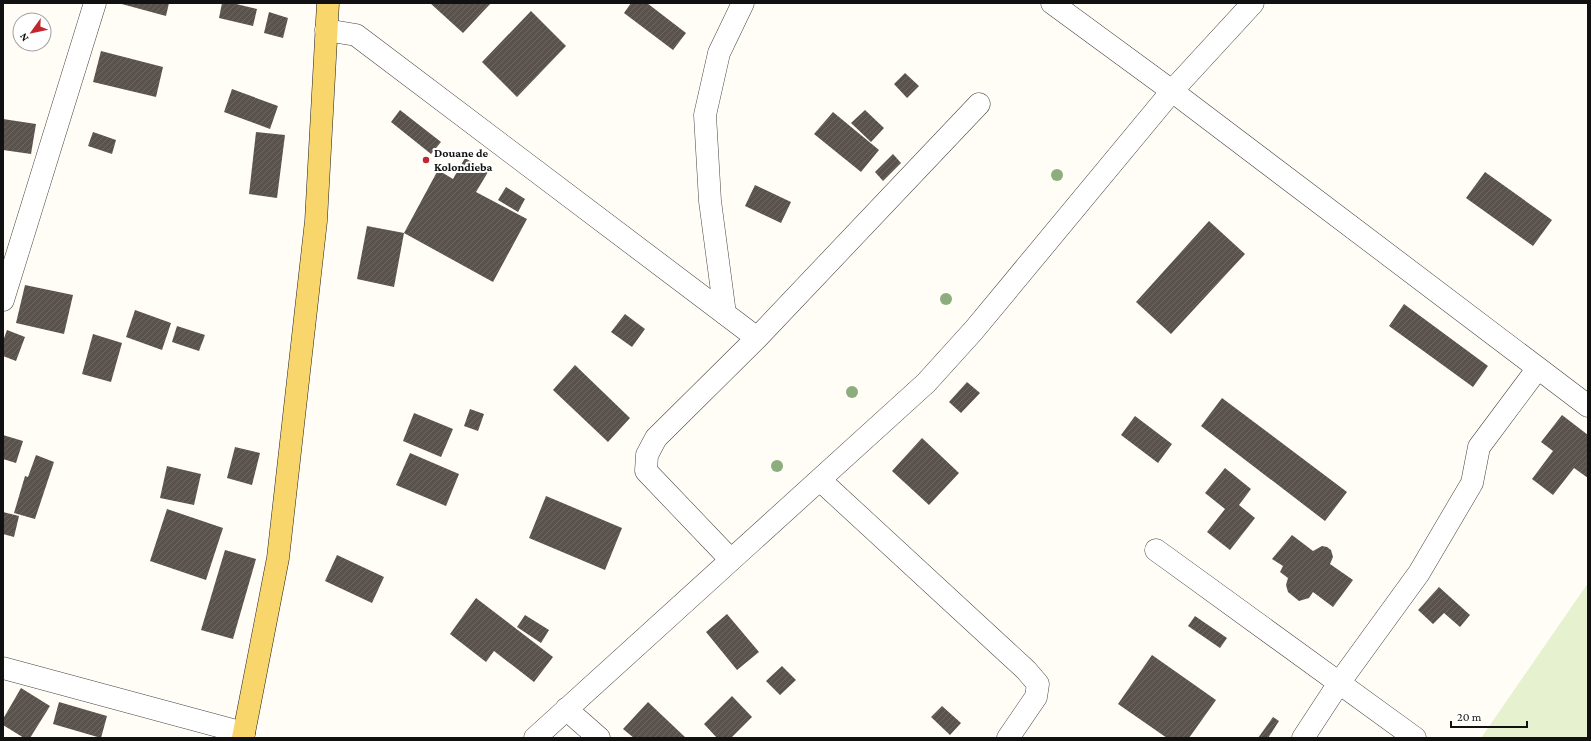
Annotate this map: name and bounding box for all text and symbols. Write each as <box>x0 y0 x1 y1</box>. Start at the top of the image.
north arrow <box>12 12 52 52</box>
text: N <box>16 31 31 44</box>
place label: Douane de Kolondieba <box>434 146 492 174</box>
marker: Douane de Kolondieba <box>421 155 431 165</box>
scale bar <box>1451 703 1527 729</box>
text: 20 m <box>1457 710 1482 724</box>

